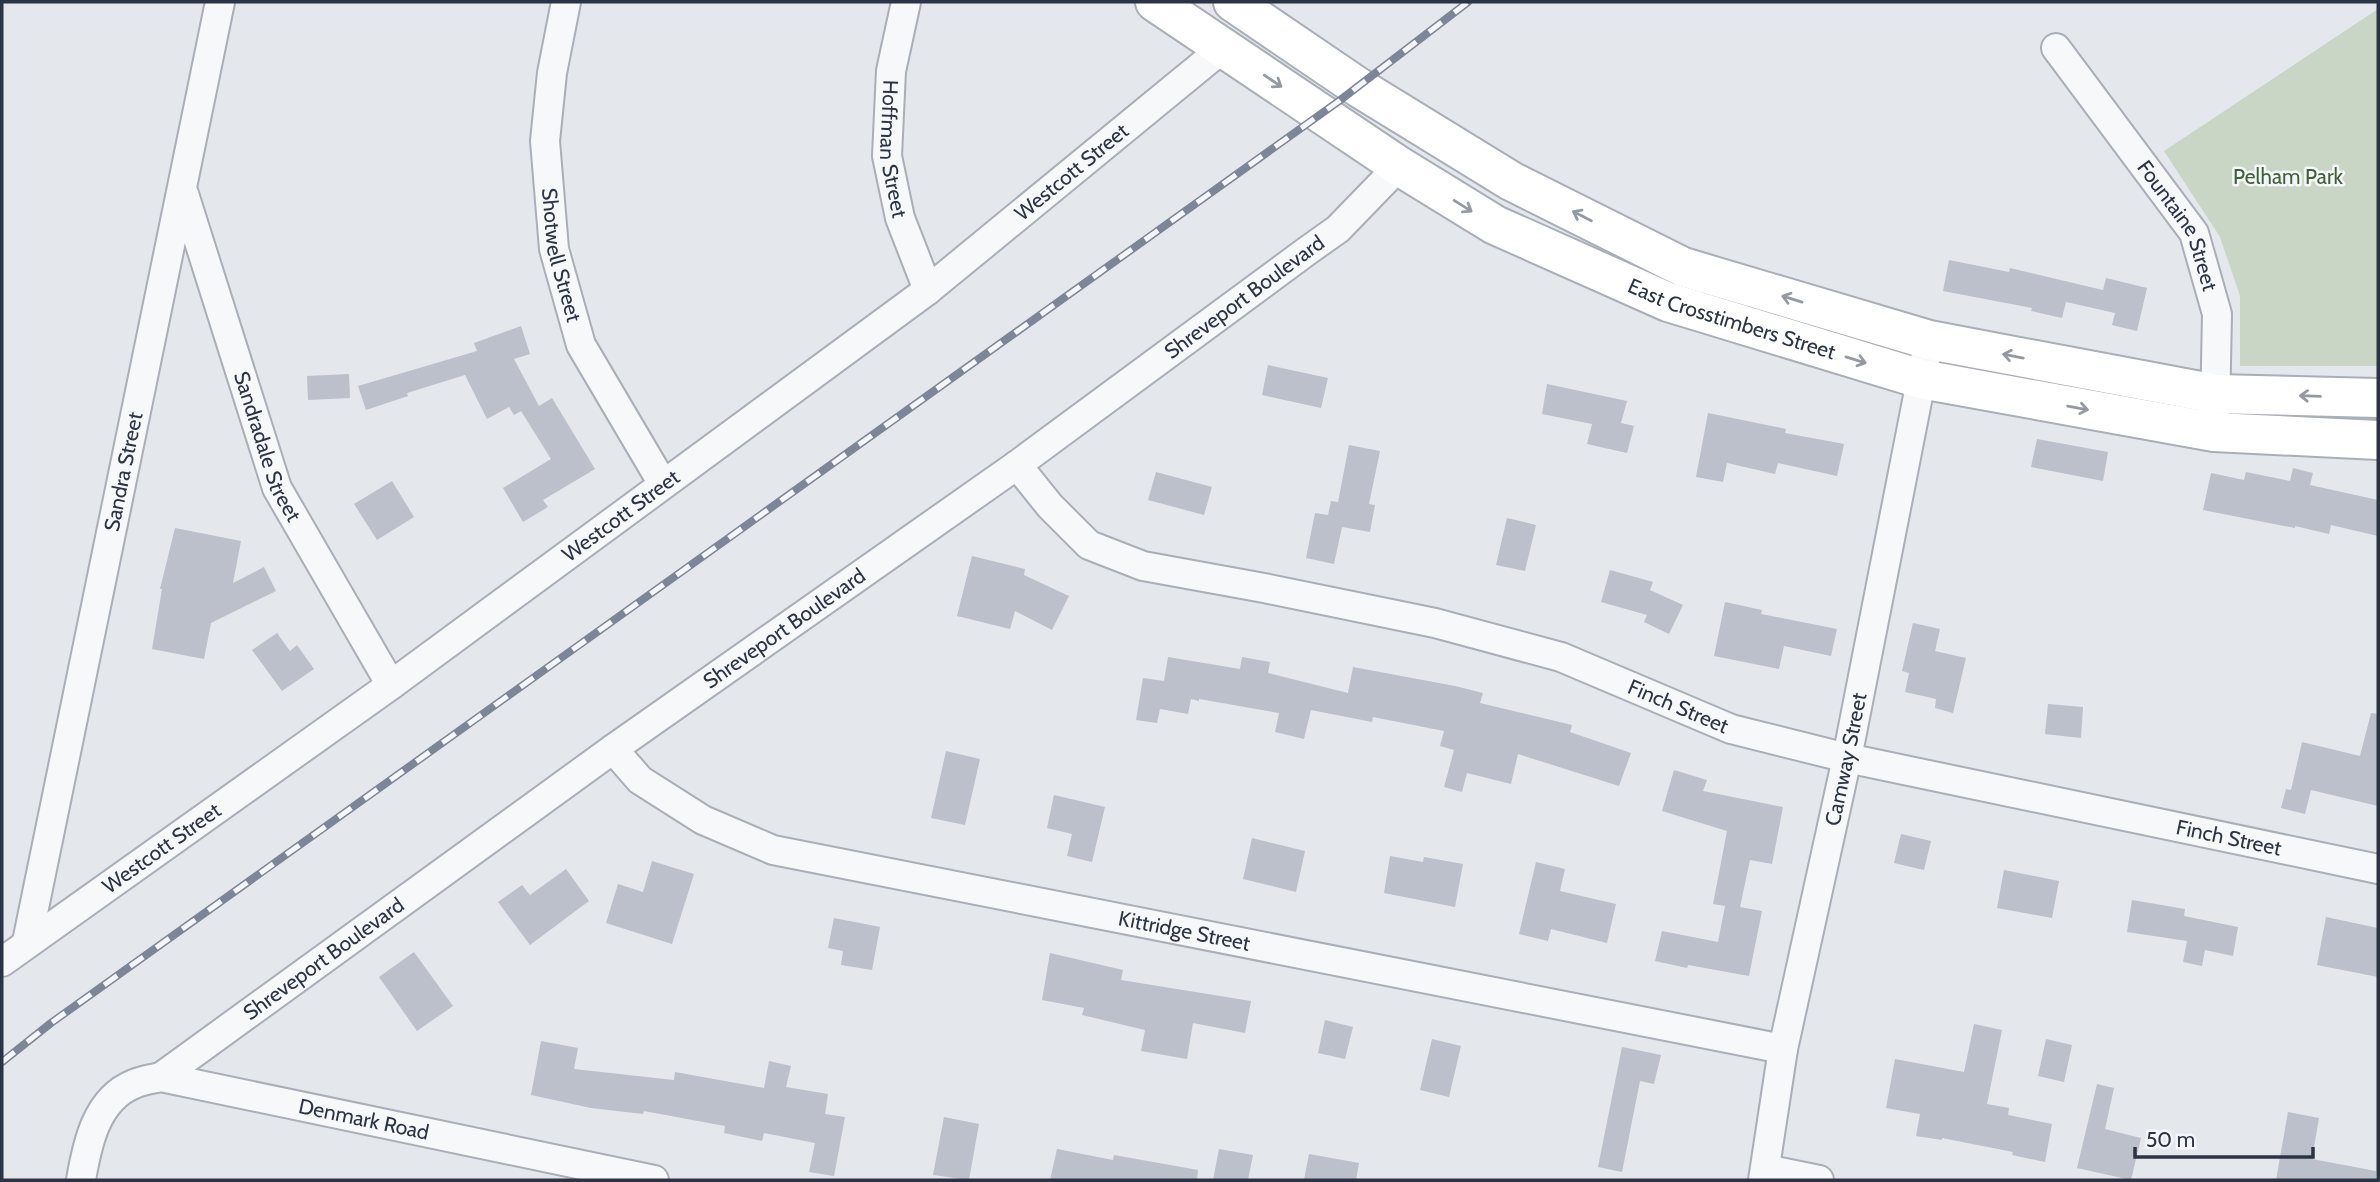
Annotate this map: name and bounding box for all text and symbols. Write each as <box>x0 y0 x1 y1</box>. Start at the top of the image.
one-way arrow <box>1263 74 1282 88</box>
street label: Hoffman Street <box>875 79 913 220</box>
street label: Westcott Street <box>1010 118 1133 226</box>
street label: Fountaine Street <box>2132 155 2223 294</box>
park label: Pelham Park <box>2233 164 2344 189</box>
street label: Shotwell Street <box>537 187 587 325</box>
one-way arrow <box>1453 198 1472 213</box>
one-way arrow <box>1572 209 1593 223</box>
street label: Shreveport Boulevard <box>1159 230 1329 364</box>
street label: East Crosstimbers Street <box>1624 273 1839 364</box>
one-way arrow <box>1782 292 1804 305</box>
one-way arrow <box>2002 349 2024 362</box>
one-way arrow <box>1845 354 1867 367</box>
street label: Sandradale Street <box>229 368 307 526</box>
one-way arrow <box>2299 390 2322 403</box>
one-way arrow <box>2066 401 2089 415</box>
street label: Sandra Street <box>99 410 147 534</box>
street label: Westcott Street <box>557 464 684 567</box>
street label: Shreveport Boulevard <box>698 563 870 694</box>
street label: Finch Street <box>1624 674 1732 738</box>
street label: Camway Street <box>1819 690 1872 828</box>
street label: Westcott Street <box>97 797 225 898</box>
street label: Finch Street <box>2174 814 2284 860</box>
street label: Shreveport Boulevard <box>238 892 409 1025</box>
street label: Kittridge Street <box>1116 905 1252 956</box>
street label: Denmark Road <box>297 1093 431 1145</box>
scale bar <box>2135 1116 2314 1160</box>
text: 50 m <box>2146 1127 2195 1152</box>

